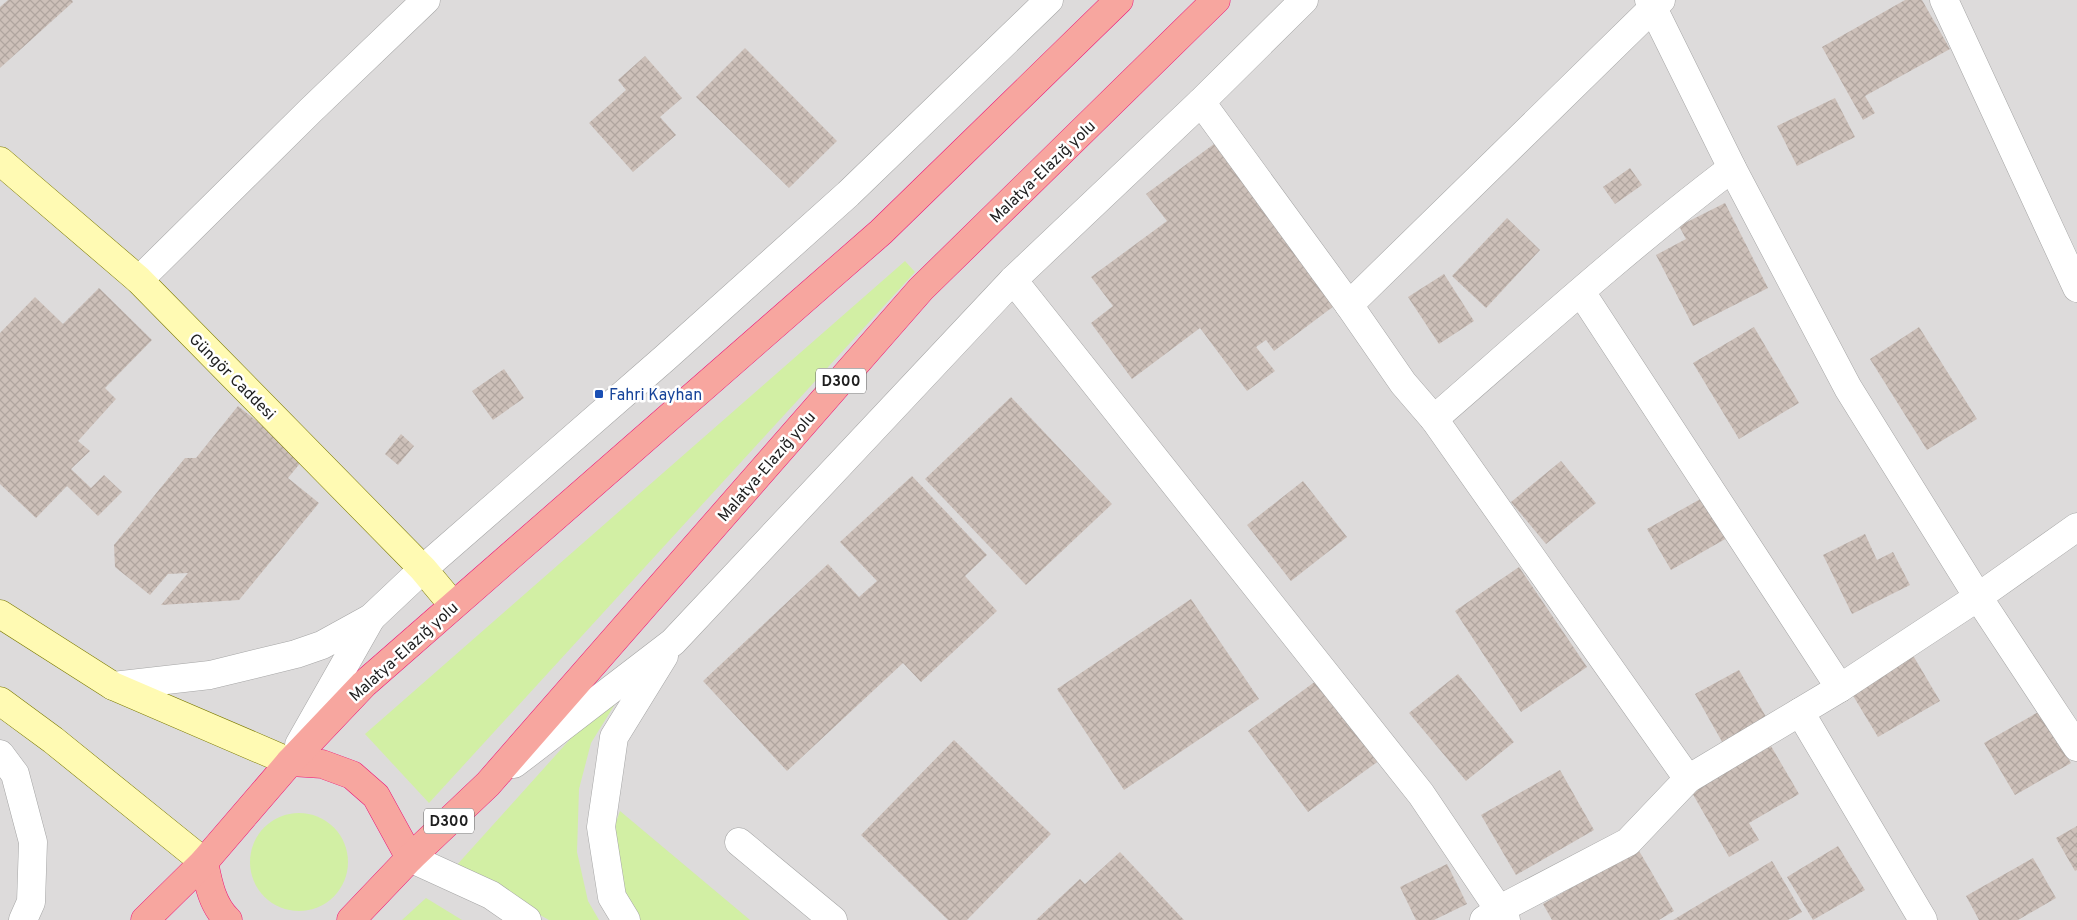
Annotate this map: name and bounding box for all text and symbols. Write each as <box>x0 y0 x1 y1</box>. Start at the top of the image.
street label: Malatya-Elazığ yolu <box>986 117 1100 228</box>
street label: Güngör Caddesi <box>184 330 279 425</box>
road number: D300 <box>816 368 866 394</box>
place label: Fahri Kayhan <box>609 386 702 406</box>
marker: Fahri Kayhan <box>593 388 605 400</box>
street label: Malatya-Elazığ yolu <box>714 408 821 527</box>
street label: Malatya-Elazığ yolu <box>346 598 463 707</box>
road number: D300 <box>424 808 474 834</box>

